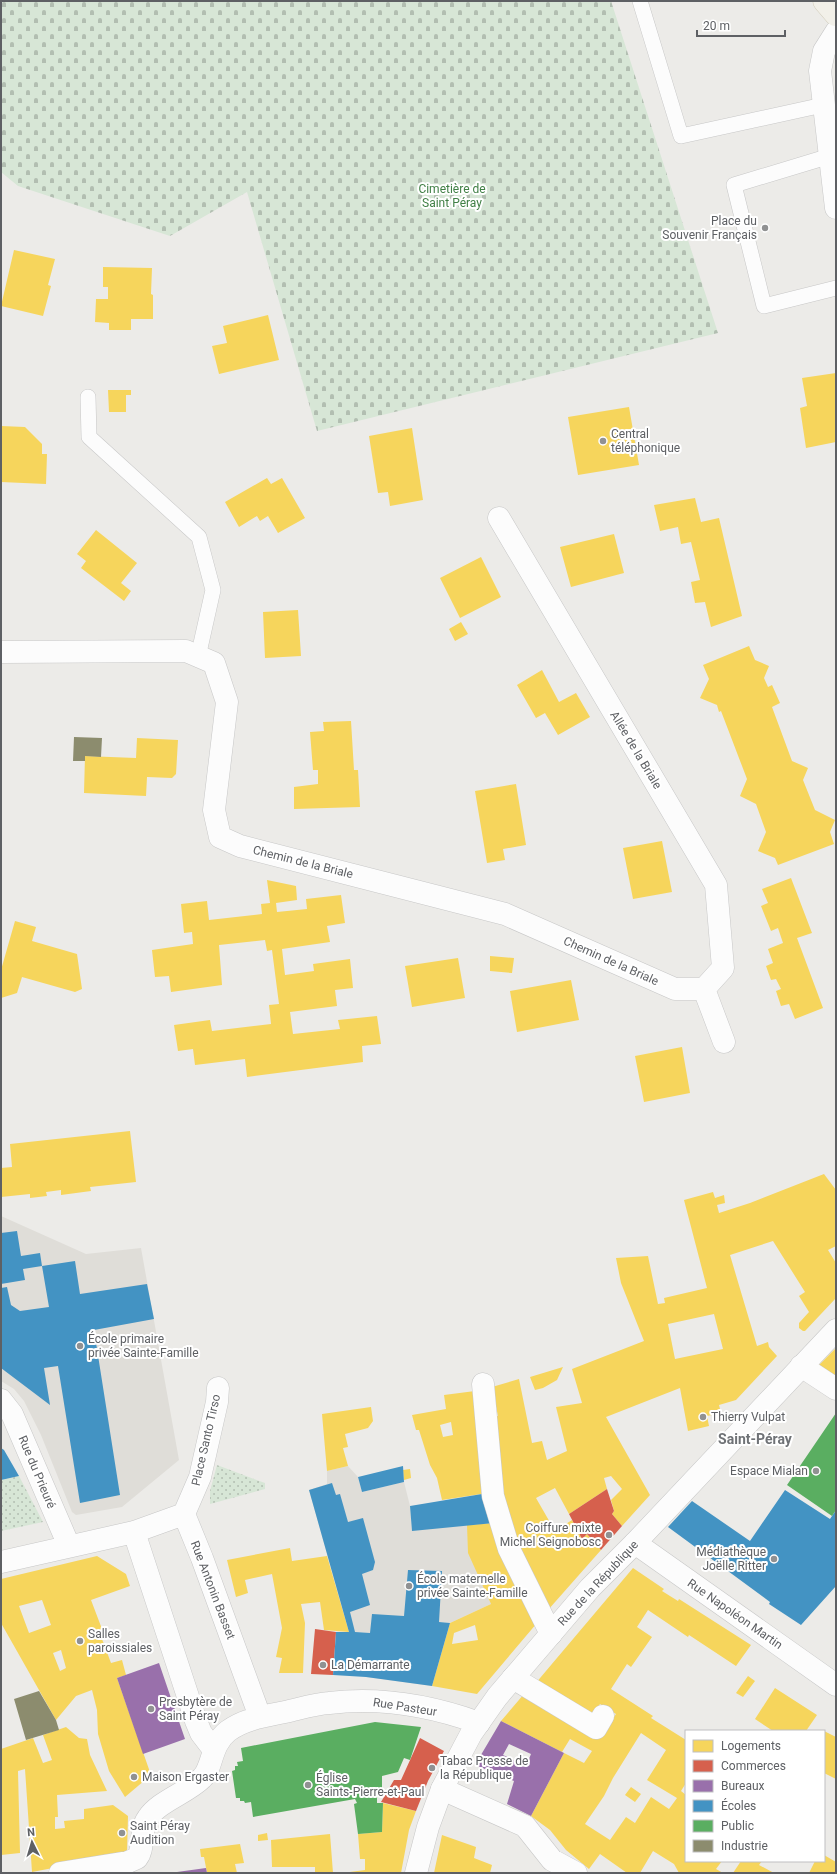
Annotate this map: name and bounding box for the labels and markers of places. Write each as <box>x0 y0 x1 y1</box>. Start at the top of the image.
place label: Place du Souvenir Français <box>662 214 757 242</box>
marker: Place du Souvenir Français <box>760 223 770 233</box>
place label: Central téléphonique <box>611 427 680 455</box>
marker: Central téléphonique <box>598 436 608 446</box>
place label: École primaire privée Sainte-Famille <box>88 1331 199 1360</box>
marker: École primaire privée Sainte-Famille <box>75 1341 85 1351</box>
place label: Thierry Vulpat <box>711 1410 785 1424</box>
marker: Thierry Vulpat <box>698 1412 708 1422</box>
place label: Espace Mialan <box>730 1464 808 1478</box>
marker: Espace Mialan <box>811 1466 821 1476</box>
place label: Coiffure mixte Michel Seignobosc <box>500 1521 601 1549</box>
marker: Coiffure mixte Michel Seignobosc <box>604 1530 614 1540</box>
place label: Médiathèque Joëlle Ritter <box>696 1545 766 1573</box>
marker: Médiathèque Joëlle Ritter <box>769 1554 779 1564</box>
place label: École maternelle privée Sainte-Famille <box>417 1571 528 1600</box>
marker: École maternelle privée Sainte-Famille <box>404 1581 414 1591</box>
place label: Salles paroissiales <box>88 1627 152 1655</box>
marker: Salles paroissiales <box>75 1636 85 1646</box>
place label: La Démarrante <box>331 1658 410 1672</box>
marker: La Démarrante <box>318 1660 328 1670</box>
place label: Presbytère de Saint Péray <box>159 1695 232 1723</box>
marker: Presbytère de Saint Péray <box>146 1704 156 1714</box>
place label: Tabac Presse de la République <box>440 1754 528 1782</box>
marker: Tabac Presse de la République <box>427 1763 437 1773</box>
place label: Maison Ergaster <box>142 1770 229 1784</box>
place label: Église Saints-Pierre-et-Paul <box>316 1770 424 1799</box>
marker: Maison Ergaster <box>129 1772 139 1782</box>
marker: Église Saints-Pierre-et-Paul <box>303 1780 313 1790</box>
place label: Saint Péray Audition <box>130 1819 190 1847</box>
marker: Saint Péray Audition <box>117 1828 127 1838</box>

